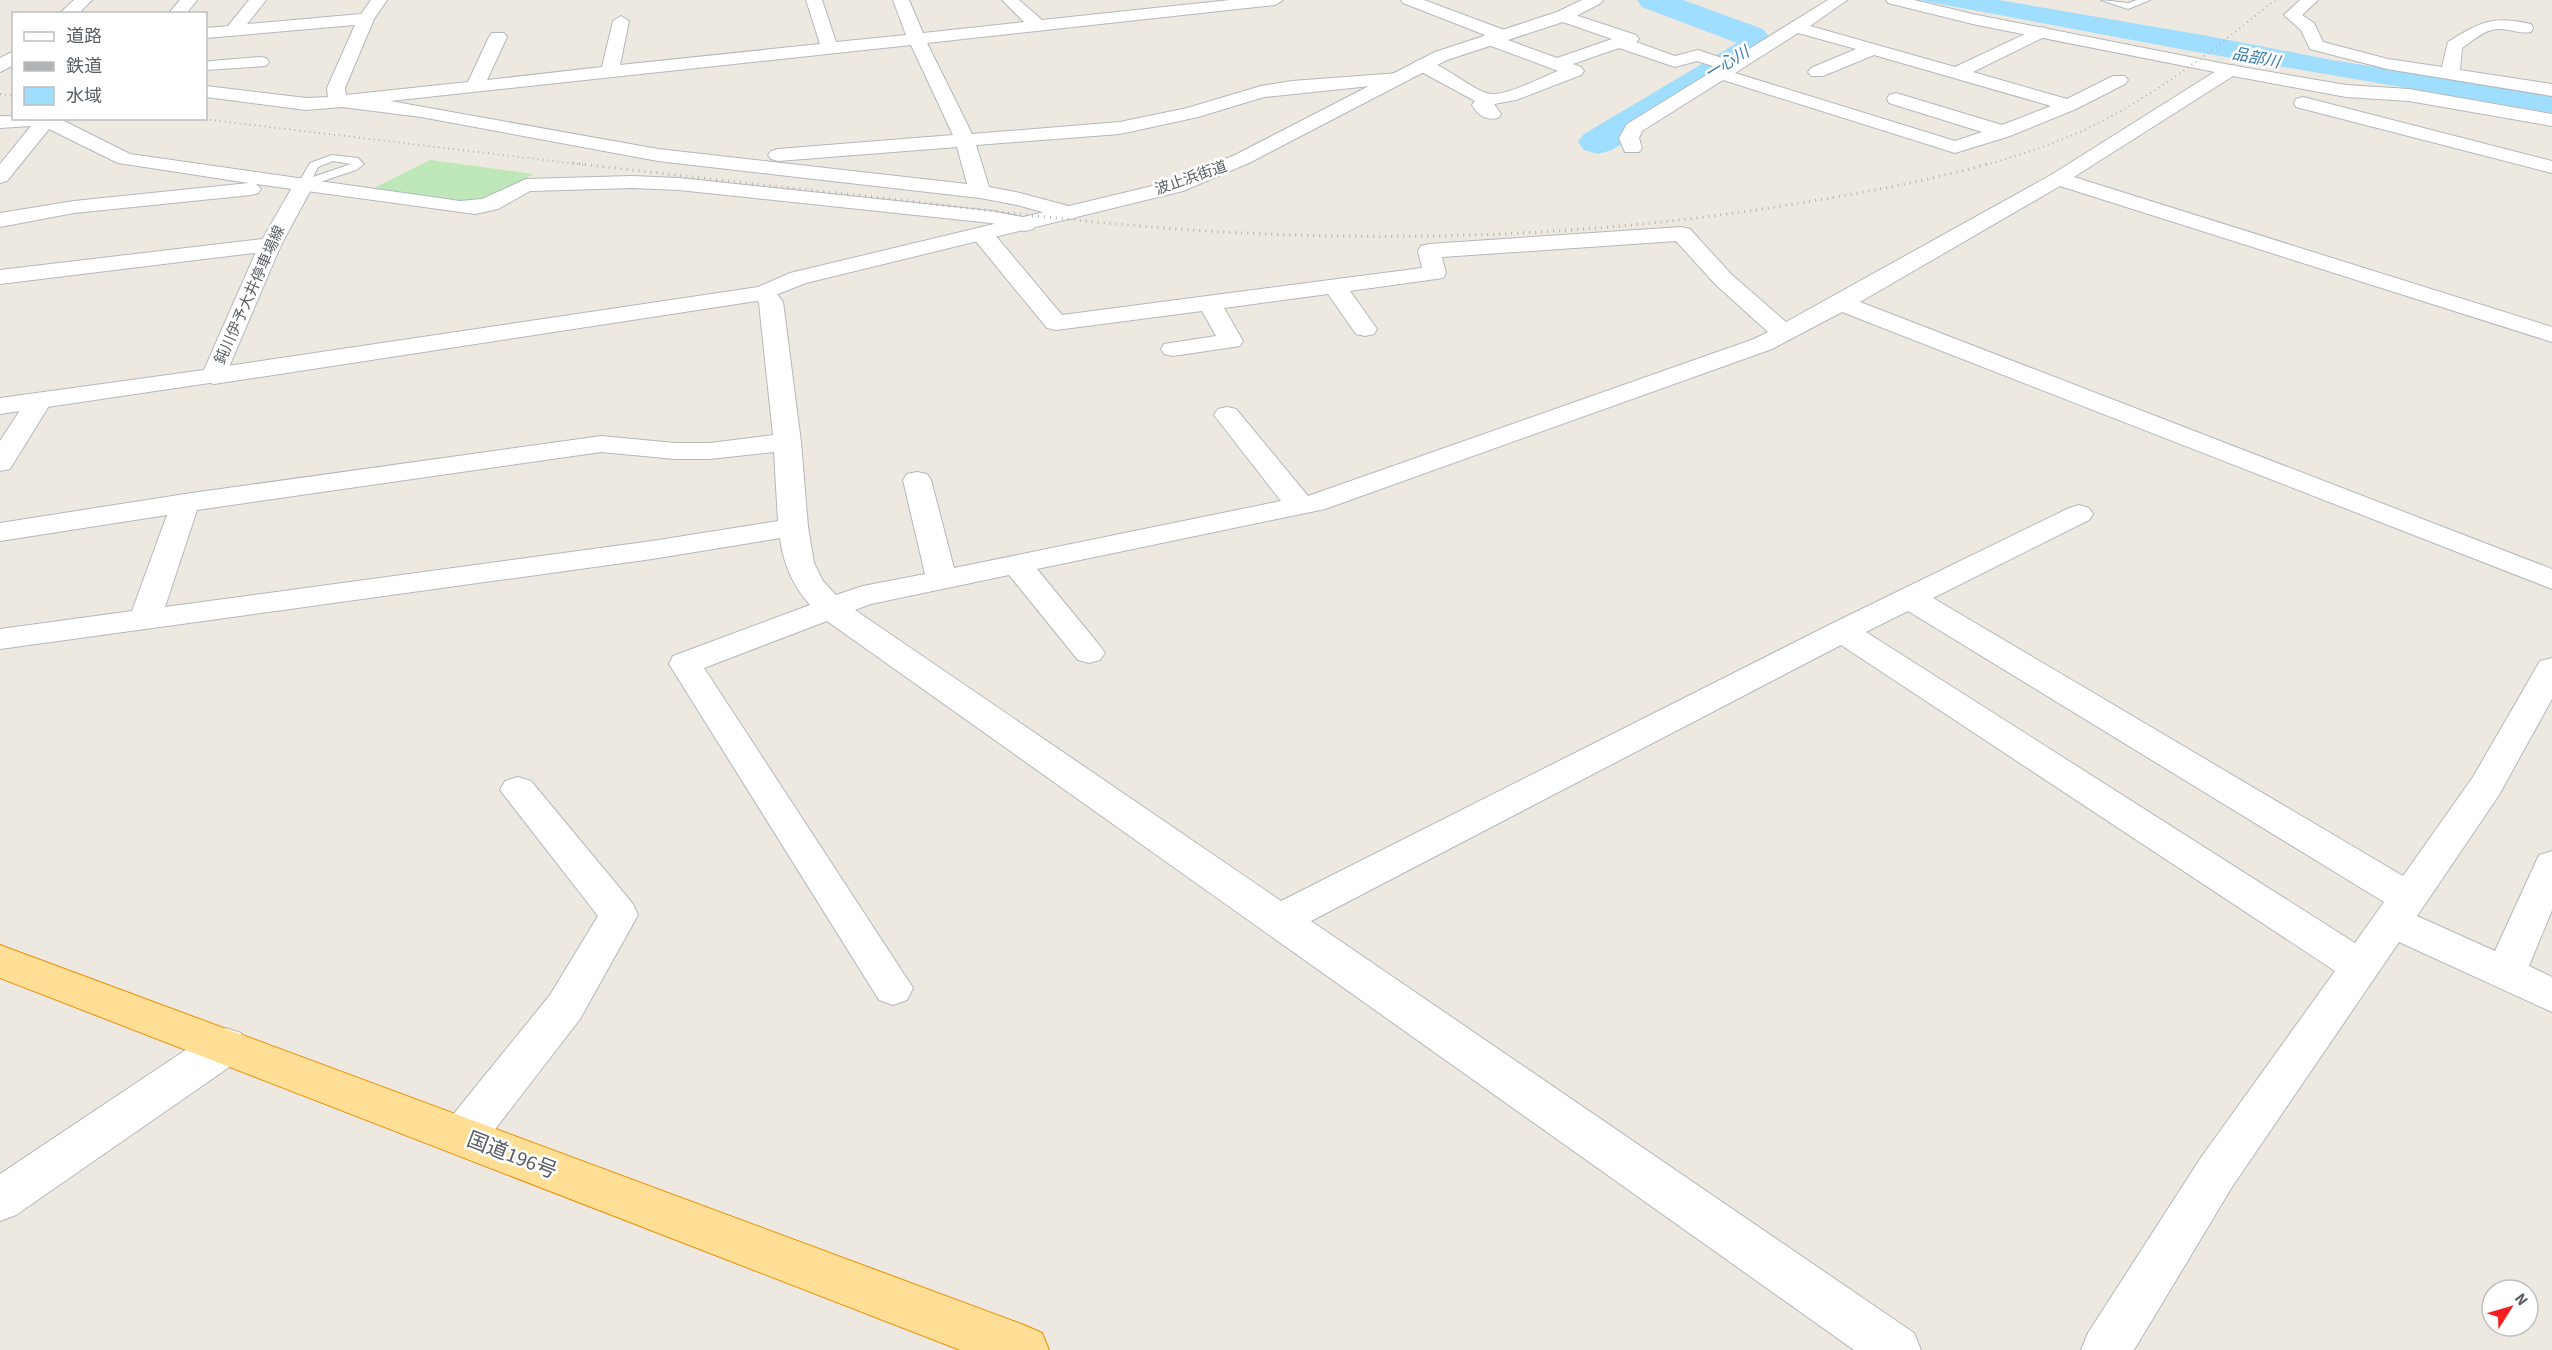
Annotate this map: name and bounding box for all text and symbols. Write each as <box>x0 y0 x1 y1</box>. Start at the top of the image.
legend <box>12 12 207 120</box>
text: 道路 <box>66 24 102 49</box>
water label: 一心川 <box>1701 40 1755 85</box>
water label: 品部川 <box>2230 43 2284 74</box>
text: 鉄道 <box>66 54 102 79</box>
text: 水域 <box>66 84 102 109</box>
street label: 波止浜街道 <box>1152 156 1230 200</box>
street label: 鈍川伊予大井停車場線 <box>210 222 290 368</box>
street label: 国道196号 <box>463 1124 561 1186</box>
north arrow <box>2480 1278 2540 1338</box>
text: N <box>2509 1289 2533 1310</box>

